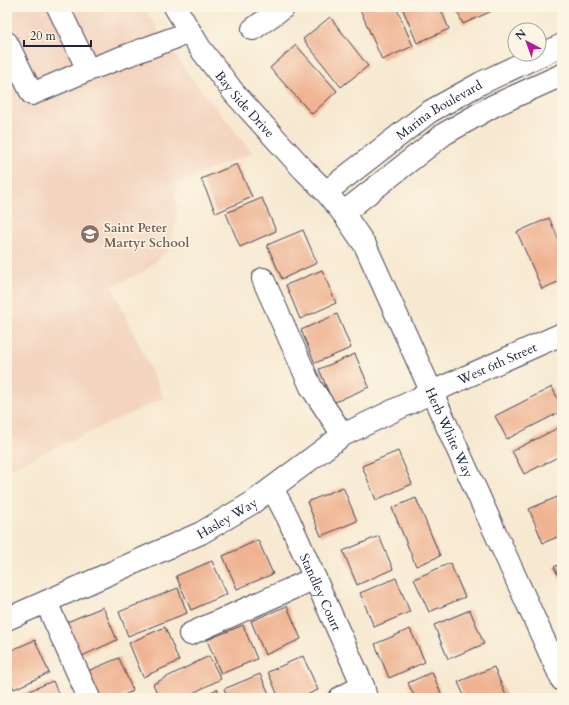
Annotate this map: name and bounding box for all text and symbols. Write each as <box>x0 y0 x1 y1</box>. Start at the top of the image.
scale bar <box>24 22 91 48</box>
north arrow <box>507 22 547 62</box>
text: N <box>512 26 530 44</box>
text: 20 m <box>30 28 57 44</box>
street label: Bay Side Drive <box>211 67 278 142</box>
street label: Marina Boulevard <box>393 76 485 144</box>
place label: Saint Peter Martyr School <box>104 219 189 252</box>
school or university icon: Saint Peter Martyr School <box>79 223 101 245</box>
street label: West 6th Street <box>454 338 540 390</box>
street label: Herb White Way <box>421 385 477 481</box>
street label: Hasley Way <box>194 494 262 544</box>
street label: Standley Court <box>295 551 345 634</box>

